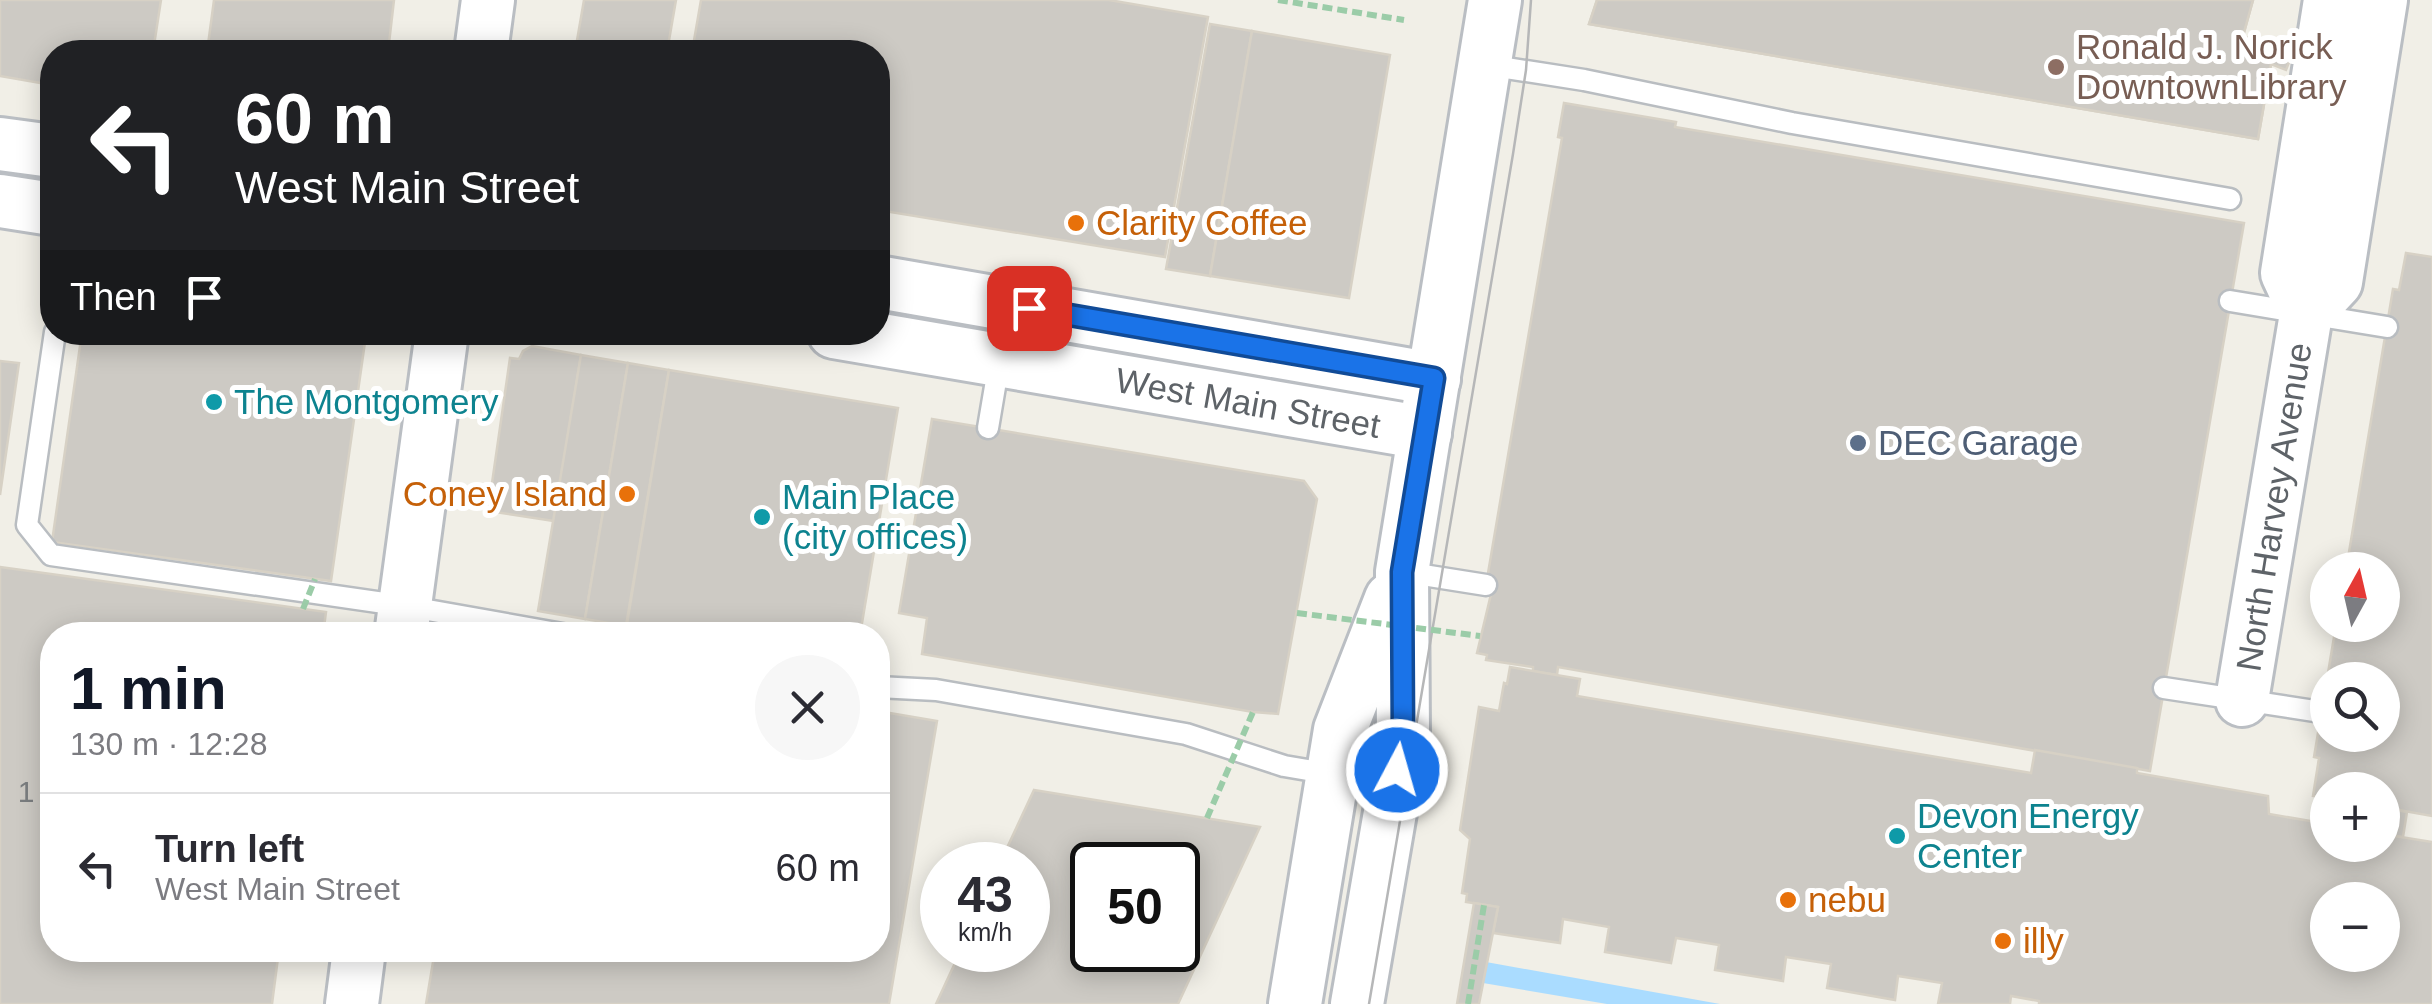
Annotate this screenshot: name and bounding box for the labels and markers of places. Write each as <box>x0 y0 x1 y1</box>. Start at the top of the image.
place label: Ronald J. Norick DowntownLibrary <box>2076 27 2347 106</box>
marker: Ronald J. Norick DowntownLibrary <box>2045 56 2067 78</box>
place label: Clarity Coffee <box>1096 203 1307 242</box>
marker: Clarity Coffee <box>1065 212 1087 234</box>
pin <box>987 266 1072 351</box>
place label: The Montgomery <box>234 382 499 421</box>
marker: The Montgomery <box>203 391 225 413</box>
place label: DEC Garage <box>1878 423 2078 462</box>
marker: DEC Garage <box>1847 432 1869 454</box>
place label: Coney Island <box>403 474 607 513</box>
place label: Main Place (city offices) <box>782 477 968 556</box>
marker: Coney Island <box>616 483 638 505</box>
marker: Main Place (city offices) <box>751 506 773 528</box>
place label: Devon Energy Center <box>1917 796 2139 875</box>
marker: Devon Energy Center <box>1886 825 1908 847</box>
place label: nebu <box>1808 880 1886 919</box>
marker: nebu <box>1777 889 1799 911</box>
place label: illy <box>2023 921 2064 960</box>
marker: illy <box>1992 930 2014 952</box>

